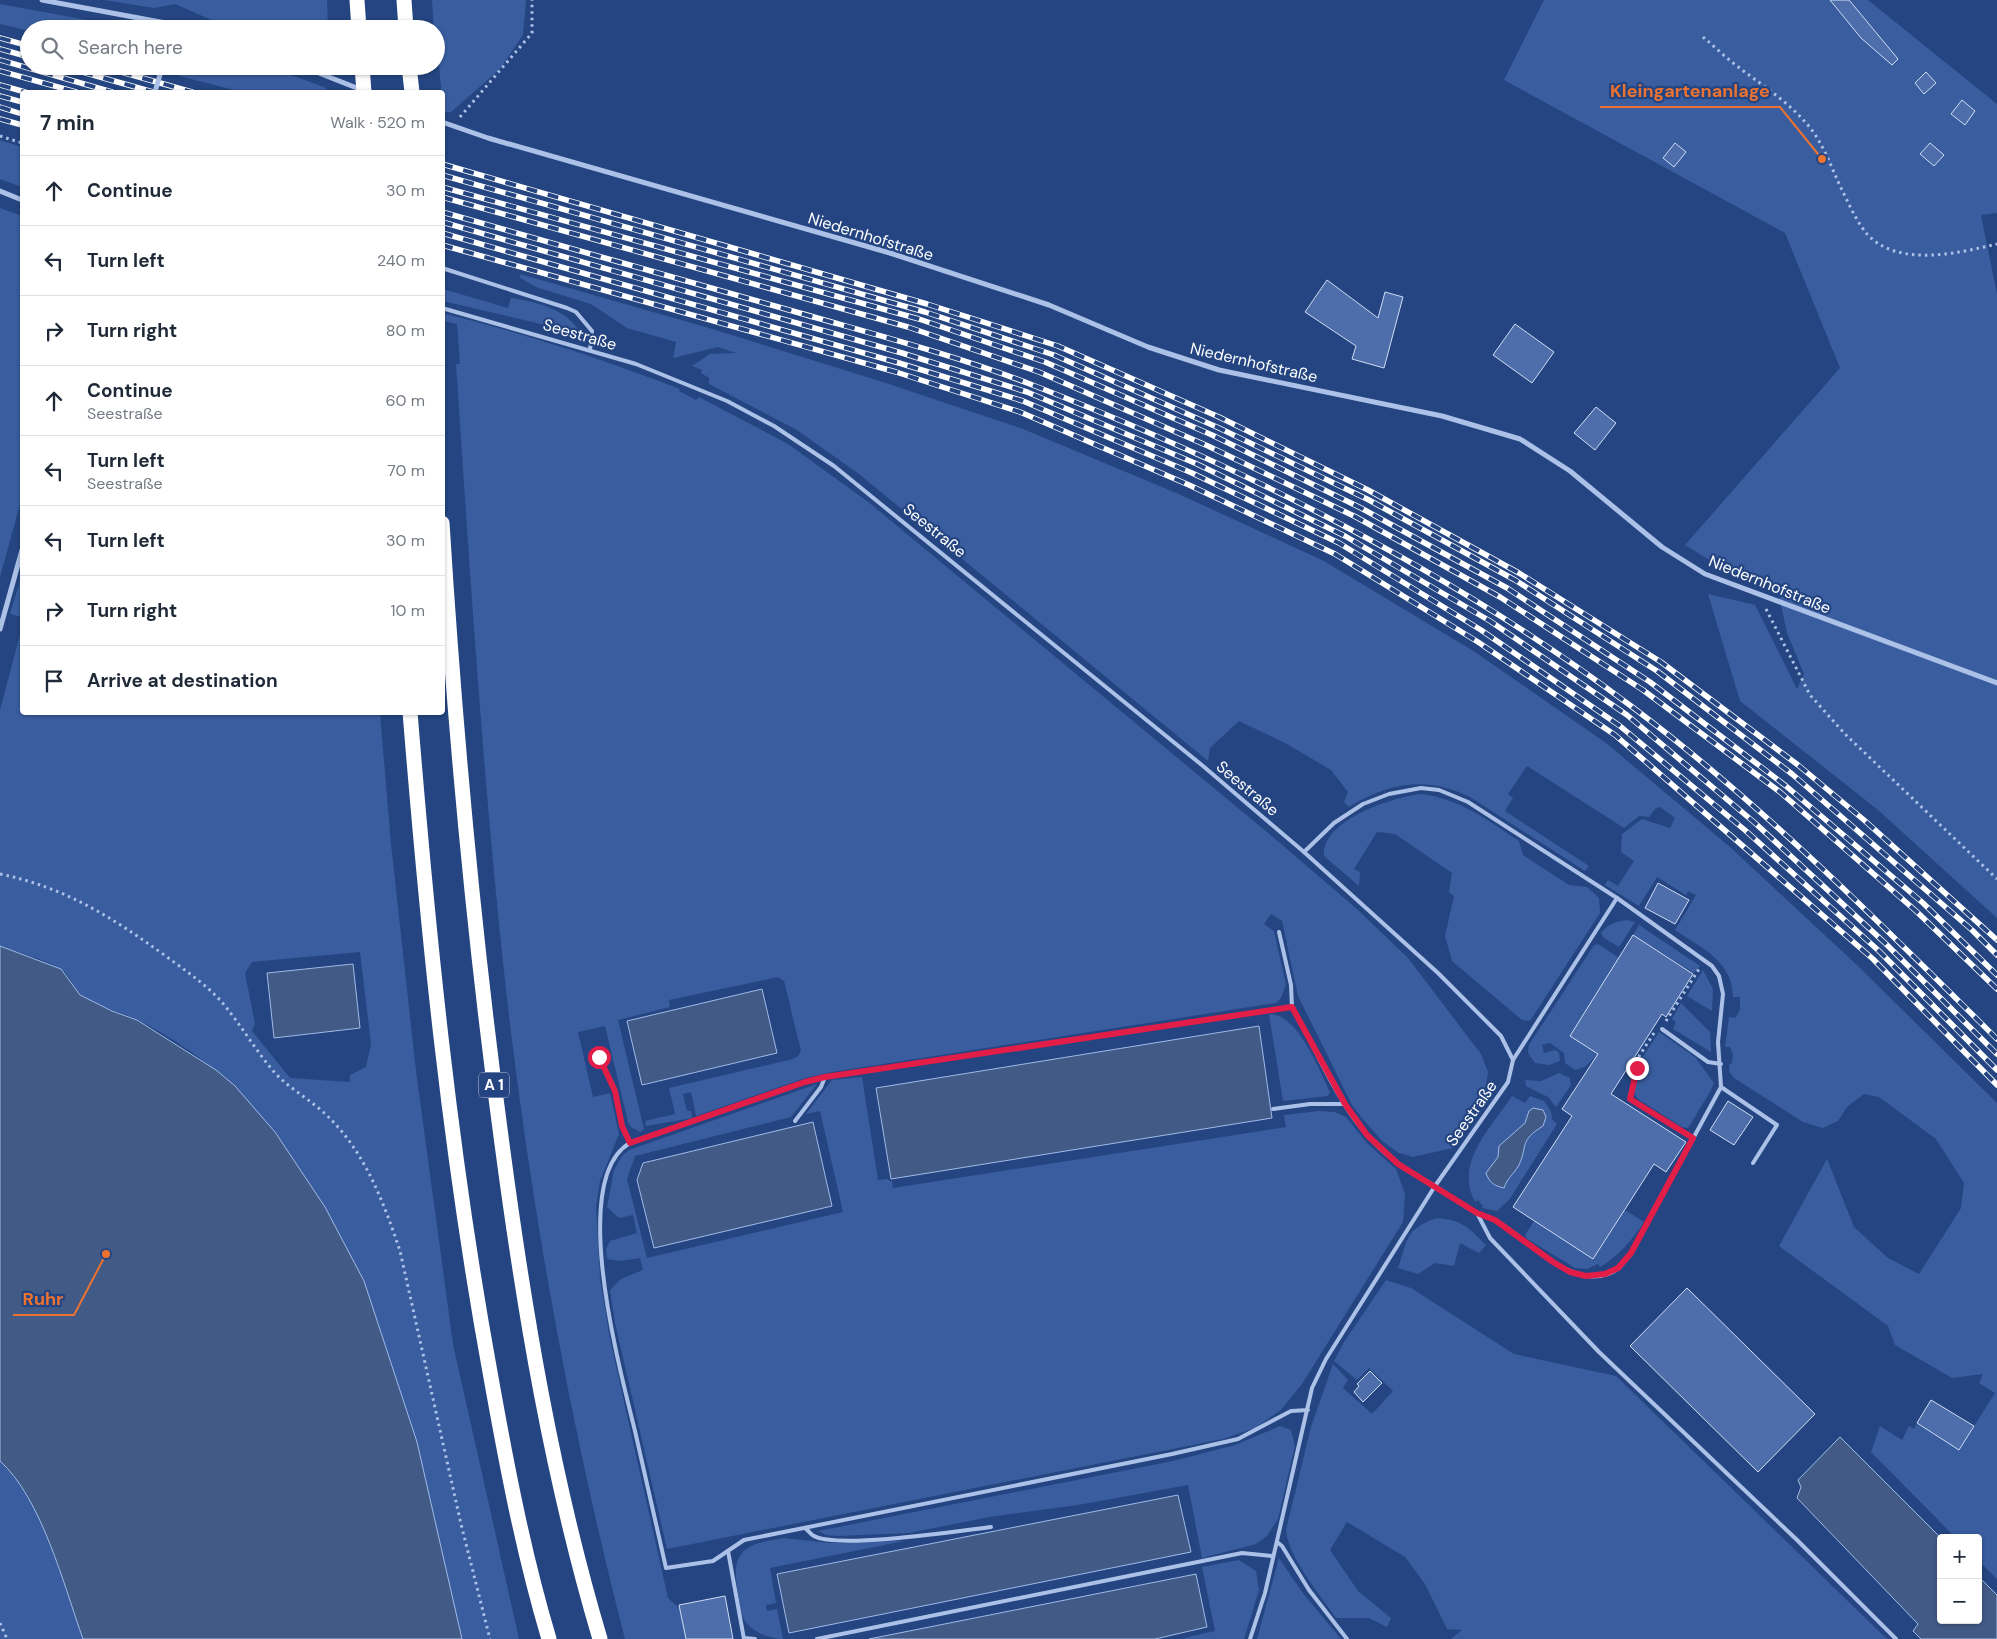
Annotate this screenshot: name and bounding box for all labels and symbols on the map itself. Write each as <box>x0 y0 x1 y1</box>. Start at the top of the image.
callout: Kleingartenanlage <box>1600 74 1780 107</box>
text: Kleingartenanlage <box>1610 79 1770 103</box>
street label: Niedernhofstraße <box>806 207 936 266</box>
street label: Seestraße <box>541 314 619 355</box>
street label: Niedernhofstraße <box>1188 338 1320 387</box>
street label: Seestraße <box>899 498 971 562</box>
street label: Niedernhofstraße <box>1706 550 1834 619</box>
street label: Seestraße <box>1212 756 1283 821</box>
route start <box>588 1046 611 1069</box>
route end <box>1626 1057 1649 1080</box>
road number: A 1 <box>479 1072 509 1098</box>
street label: Seestraße <box>1441 1076 1502 1150</box>
callout: Ruhr <box>13 1282 74 1315</box>
text: Ruhr <box>23 1287 63 1311</box>

